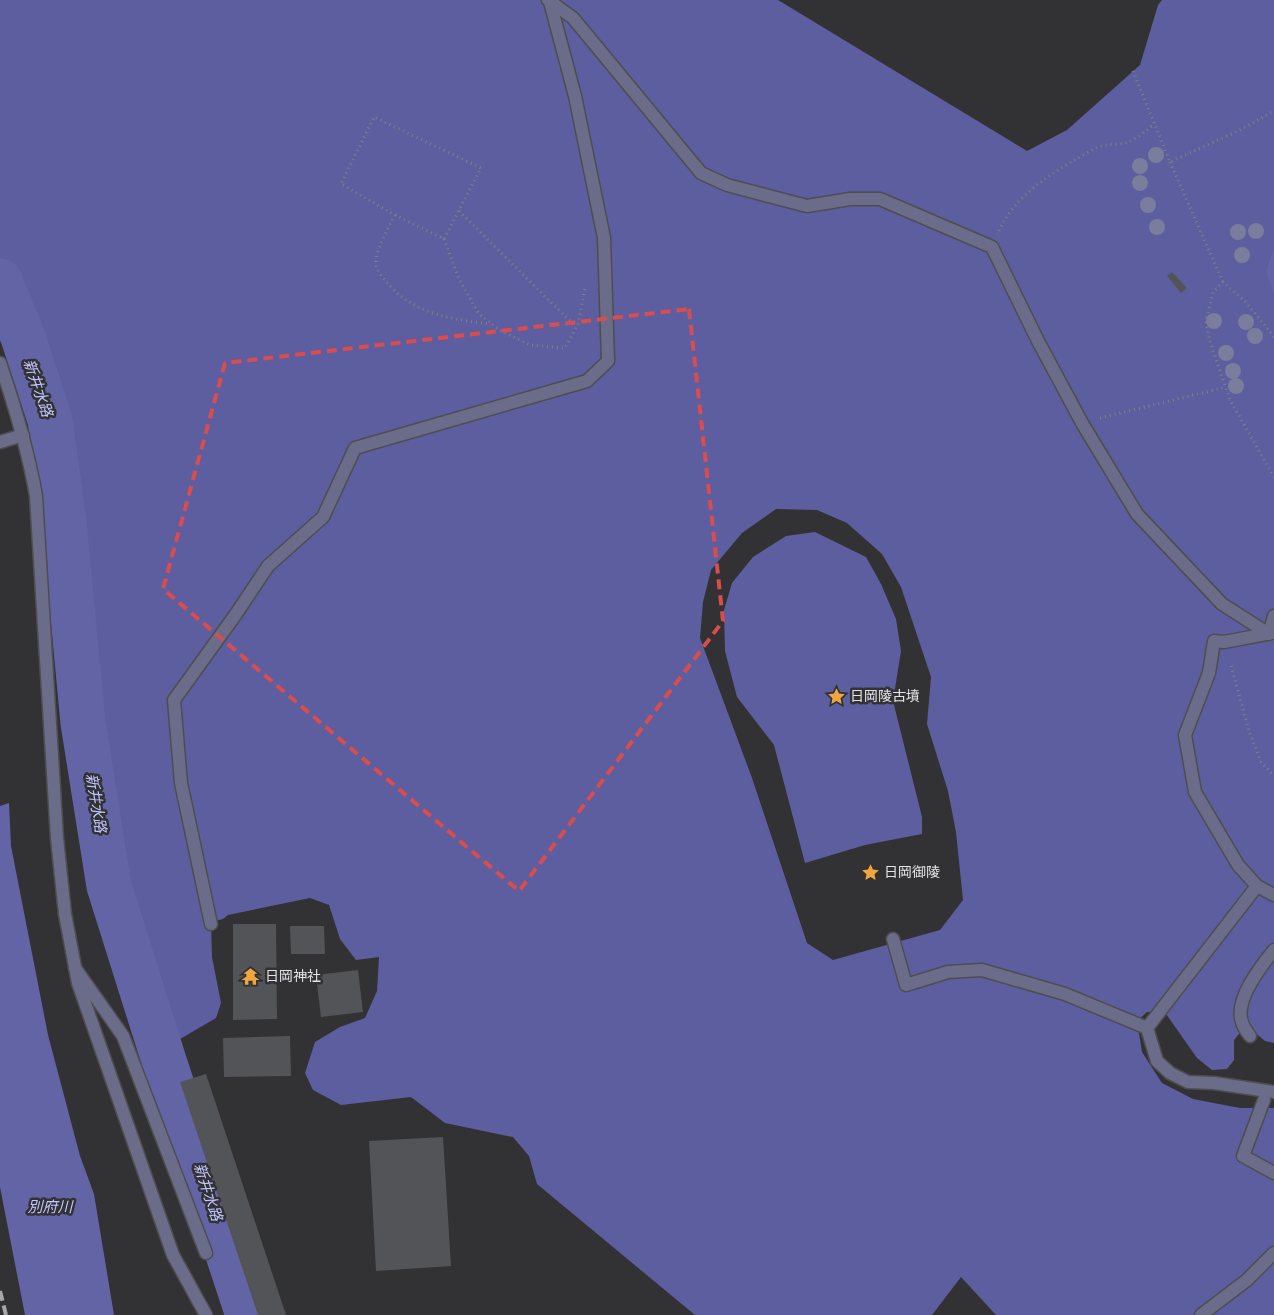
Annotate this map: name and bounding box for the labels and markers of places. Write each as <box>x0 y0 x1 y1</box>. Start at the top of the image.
place icon: 日岡陵古墳 <box>826 686 846 706</box>
place label: 日岡陵古墳 <box>850 687 920 705</box>
place icon: 日岡御陵 <box>860 862 880 882</box>
place label: 日岡御陵 <box>884 863 940 881</box>
temple icon: 日岡神社 <box>241 966 261 986</box>
place label: 日岡神社 <box>265 967 321 985</box>

